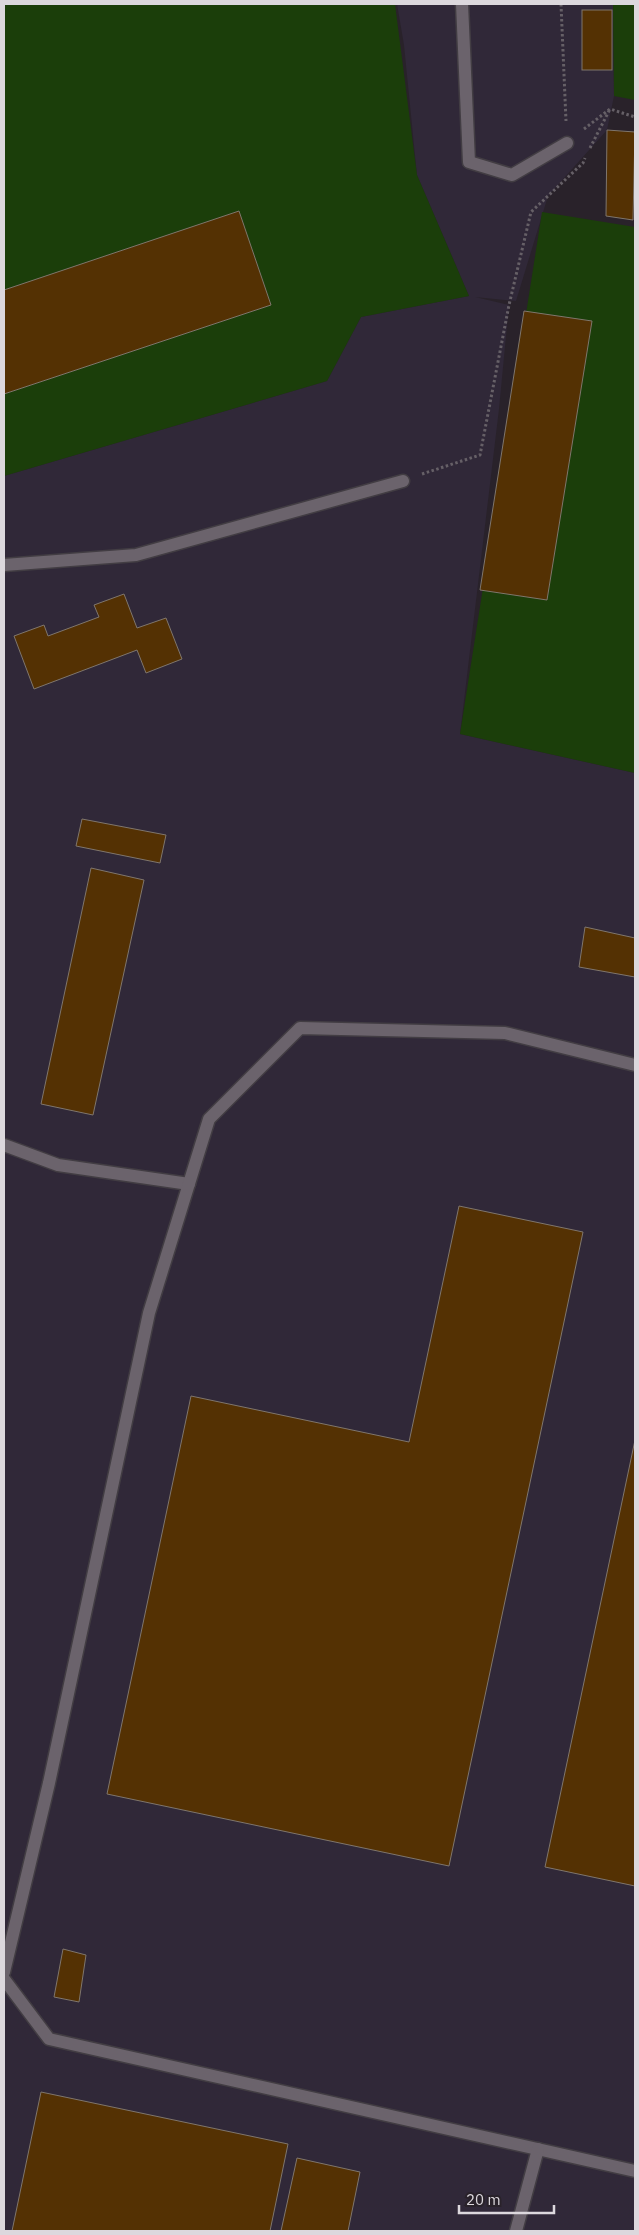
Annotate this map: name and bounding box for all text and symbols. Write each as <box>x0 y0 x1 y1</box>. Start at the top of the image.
scale bar <box>459 2182 554 2214</box>
text: 20 m <box>466 2190 501 2209</box>

